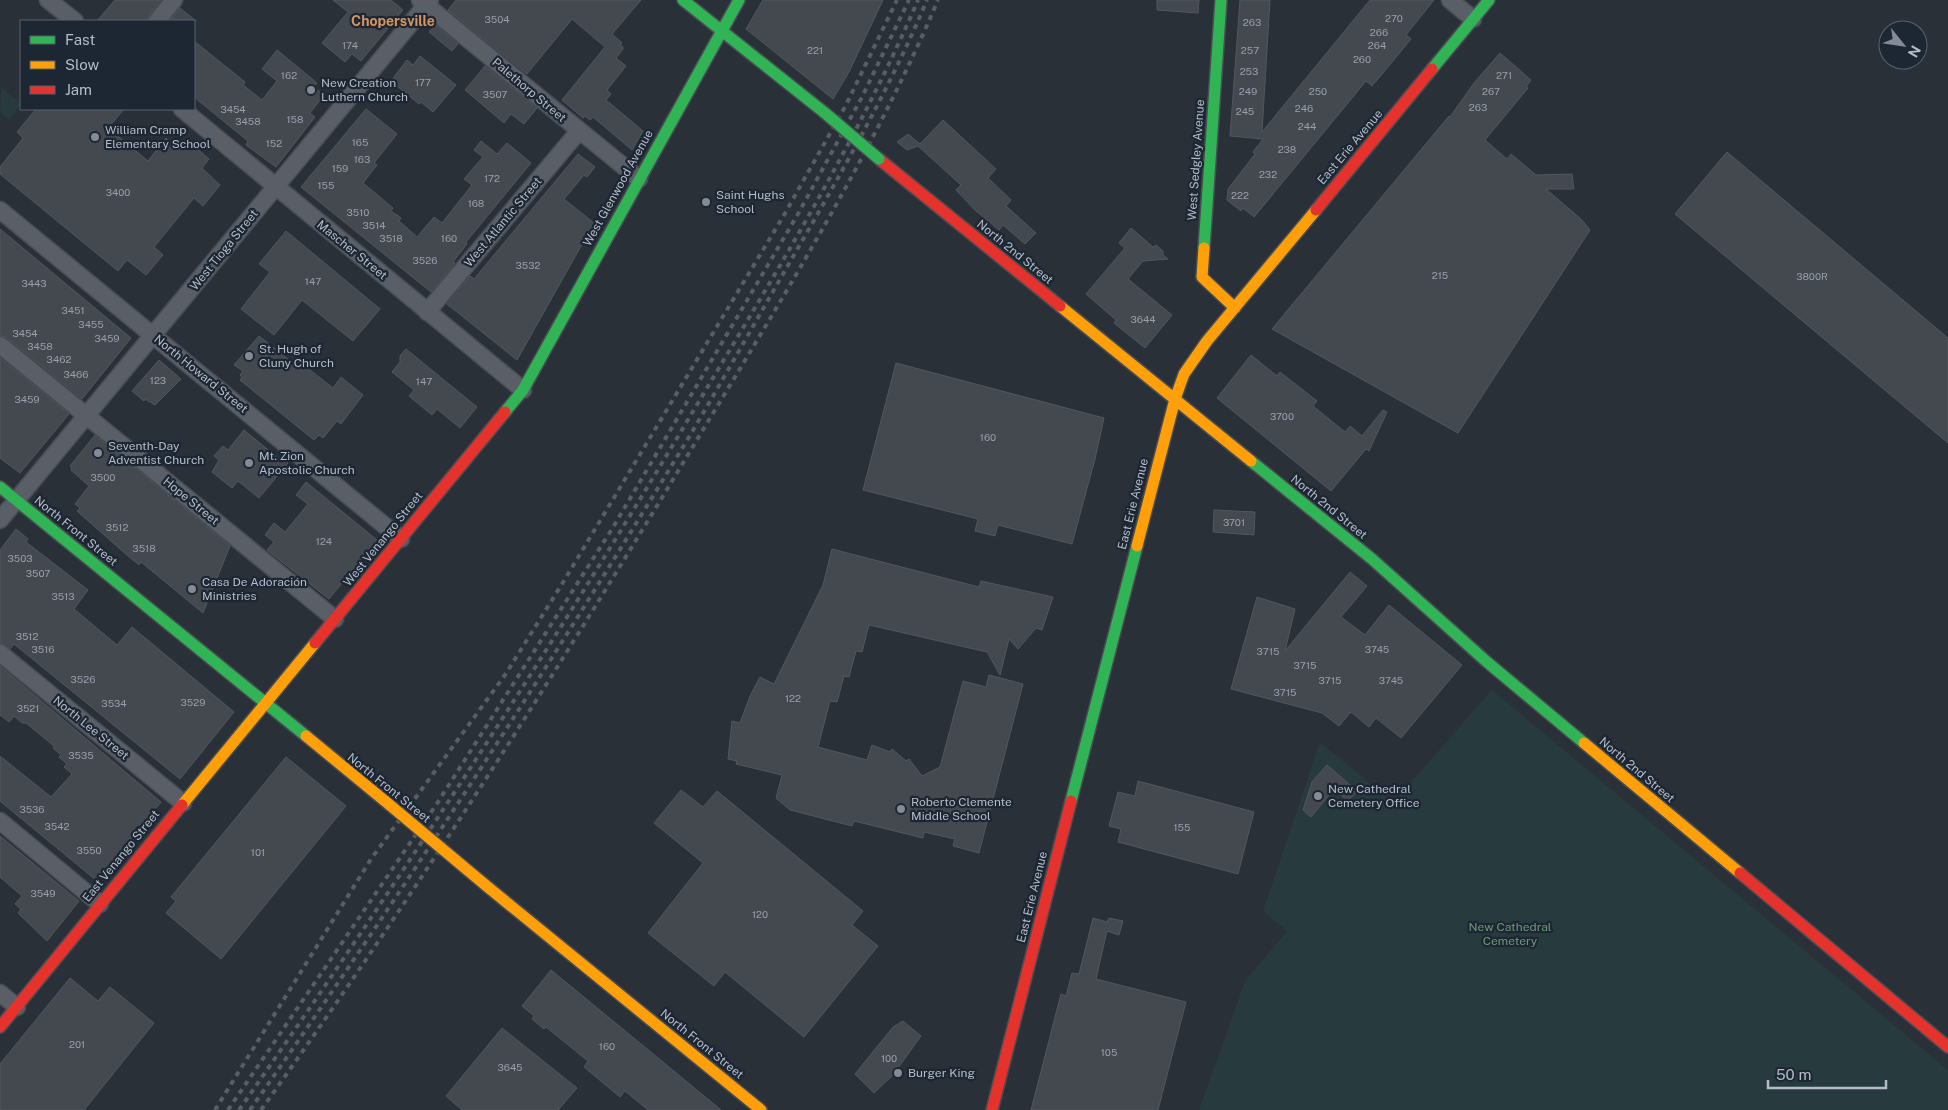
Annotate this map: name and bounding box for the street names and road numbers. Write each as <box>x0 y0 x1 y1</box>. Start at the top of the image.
street label: Palethorp Street <box>489 55 569 125</box>
street label: West Sedgley Avenue <box>1185 99 1207 221</box>
street label: East Erie Avenue <box>1315 107 1385 187</box>
street label: West Glenwood Avenue <box>580 127 656 249</box>
street label: West Atlantic Street <box>461 174 545 270</box>
street label: West Tioga Street <box>187 207 261 293</box>
street label: Mascher Street <box>314 217 390 283</box>
street label: North 2nd Street <box>974 217 1056 287</box>
street label: North Howard Street <box>151 332 251 416</box>
street label: East Erie Avenue <box>1115 457 1151 551</box>
street label: North 2nd Street <box>1288 472 1370 542</box>
street label: Hope Street <box>160 474 222 528</box>
street label: West Venango Street <box>341 489 426 589</box>
street label: North Front Street <box>32 493 121 569</box>
street label: North Lee Street <box>50 693 132 763</box>
street label: North 2nd Street <box>1597 734 1678 806</box>
street label: North Front Street <box>345 750 434 826</box>
street label: East Venango Street <box>80 807 162 905</box>
street label: East Erie Avenue <box>1014 850 1050 944</box>
street label: North Front Street <box>658 1006 747 1082</box>

